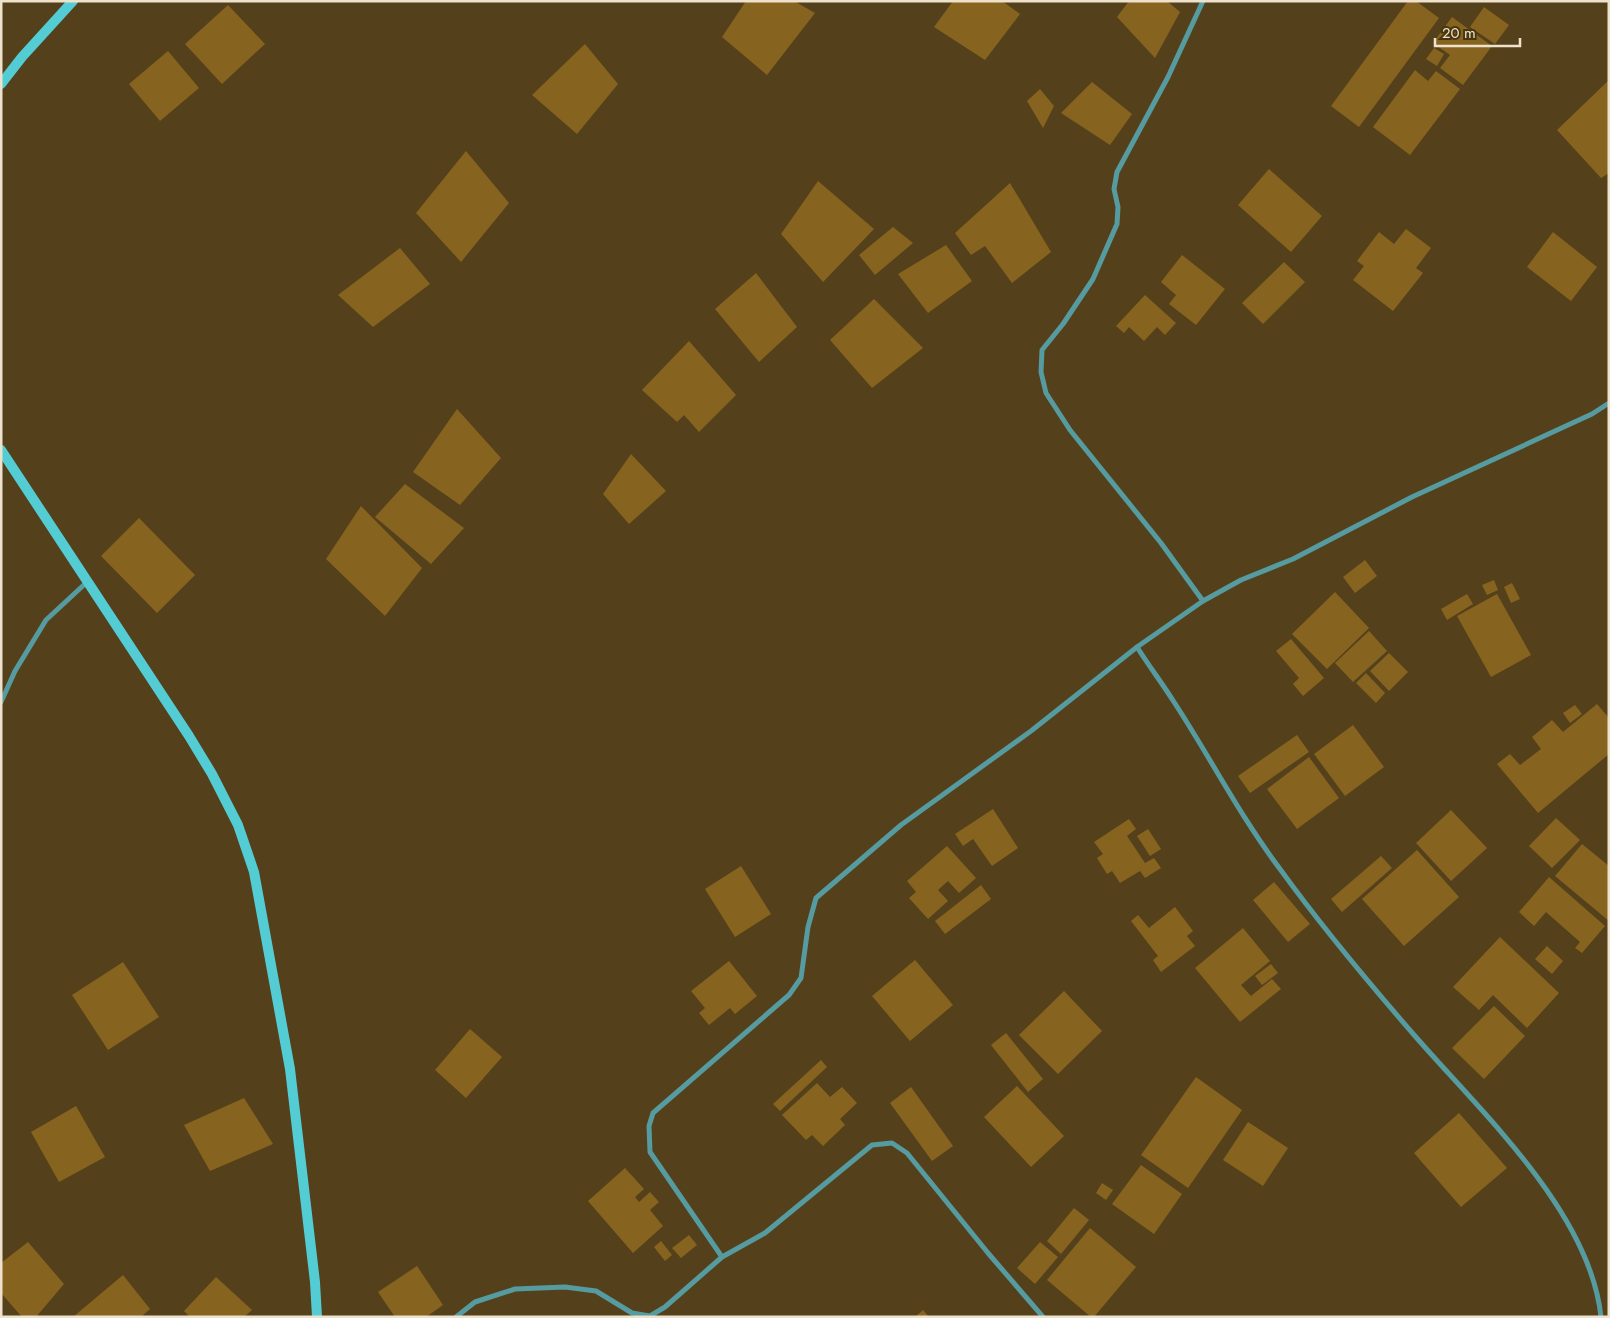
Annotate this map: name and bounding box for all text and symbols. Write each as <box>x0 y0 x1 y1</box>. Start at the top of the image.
scale bar <box>1435 15 1520 47</box>
text: 20 m <box>1442 22 1476 44</box>

